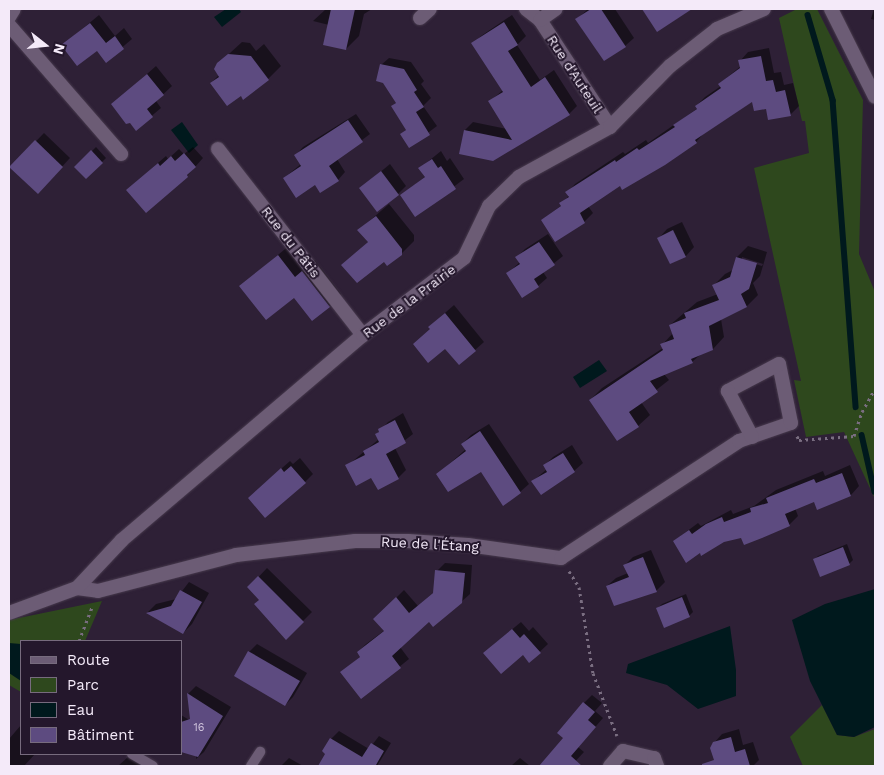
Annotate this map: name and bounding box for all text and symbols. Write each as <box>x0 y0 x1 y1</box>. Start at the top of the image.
north arrow <box>20 20 70 70</box>
street label: Rue d'Auteuil <box>544 32 606 116</box>
text: N <box>50 42 69 56</box>
street label: Rue du Pâtis <box>258 203 324 281</box>
street label: Rue de la Prairie <box>359 260 459 342</box>
street label: Rue de l'Étang <box>381 533 479 555</box>
legend <box>20 640 182 755</box>
text: Route <box>67 651 110 669</box>
text: Parc <box>67 676 99 694</box>
text: Eau <box>67 701 94 719</box>
house number: 16 <box>194 721 204 735</box>
text: Bâtiment <box>67 726 134 744</box>

